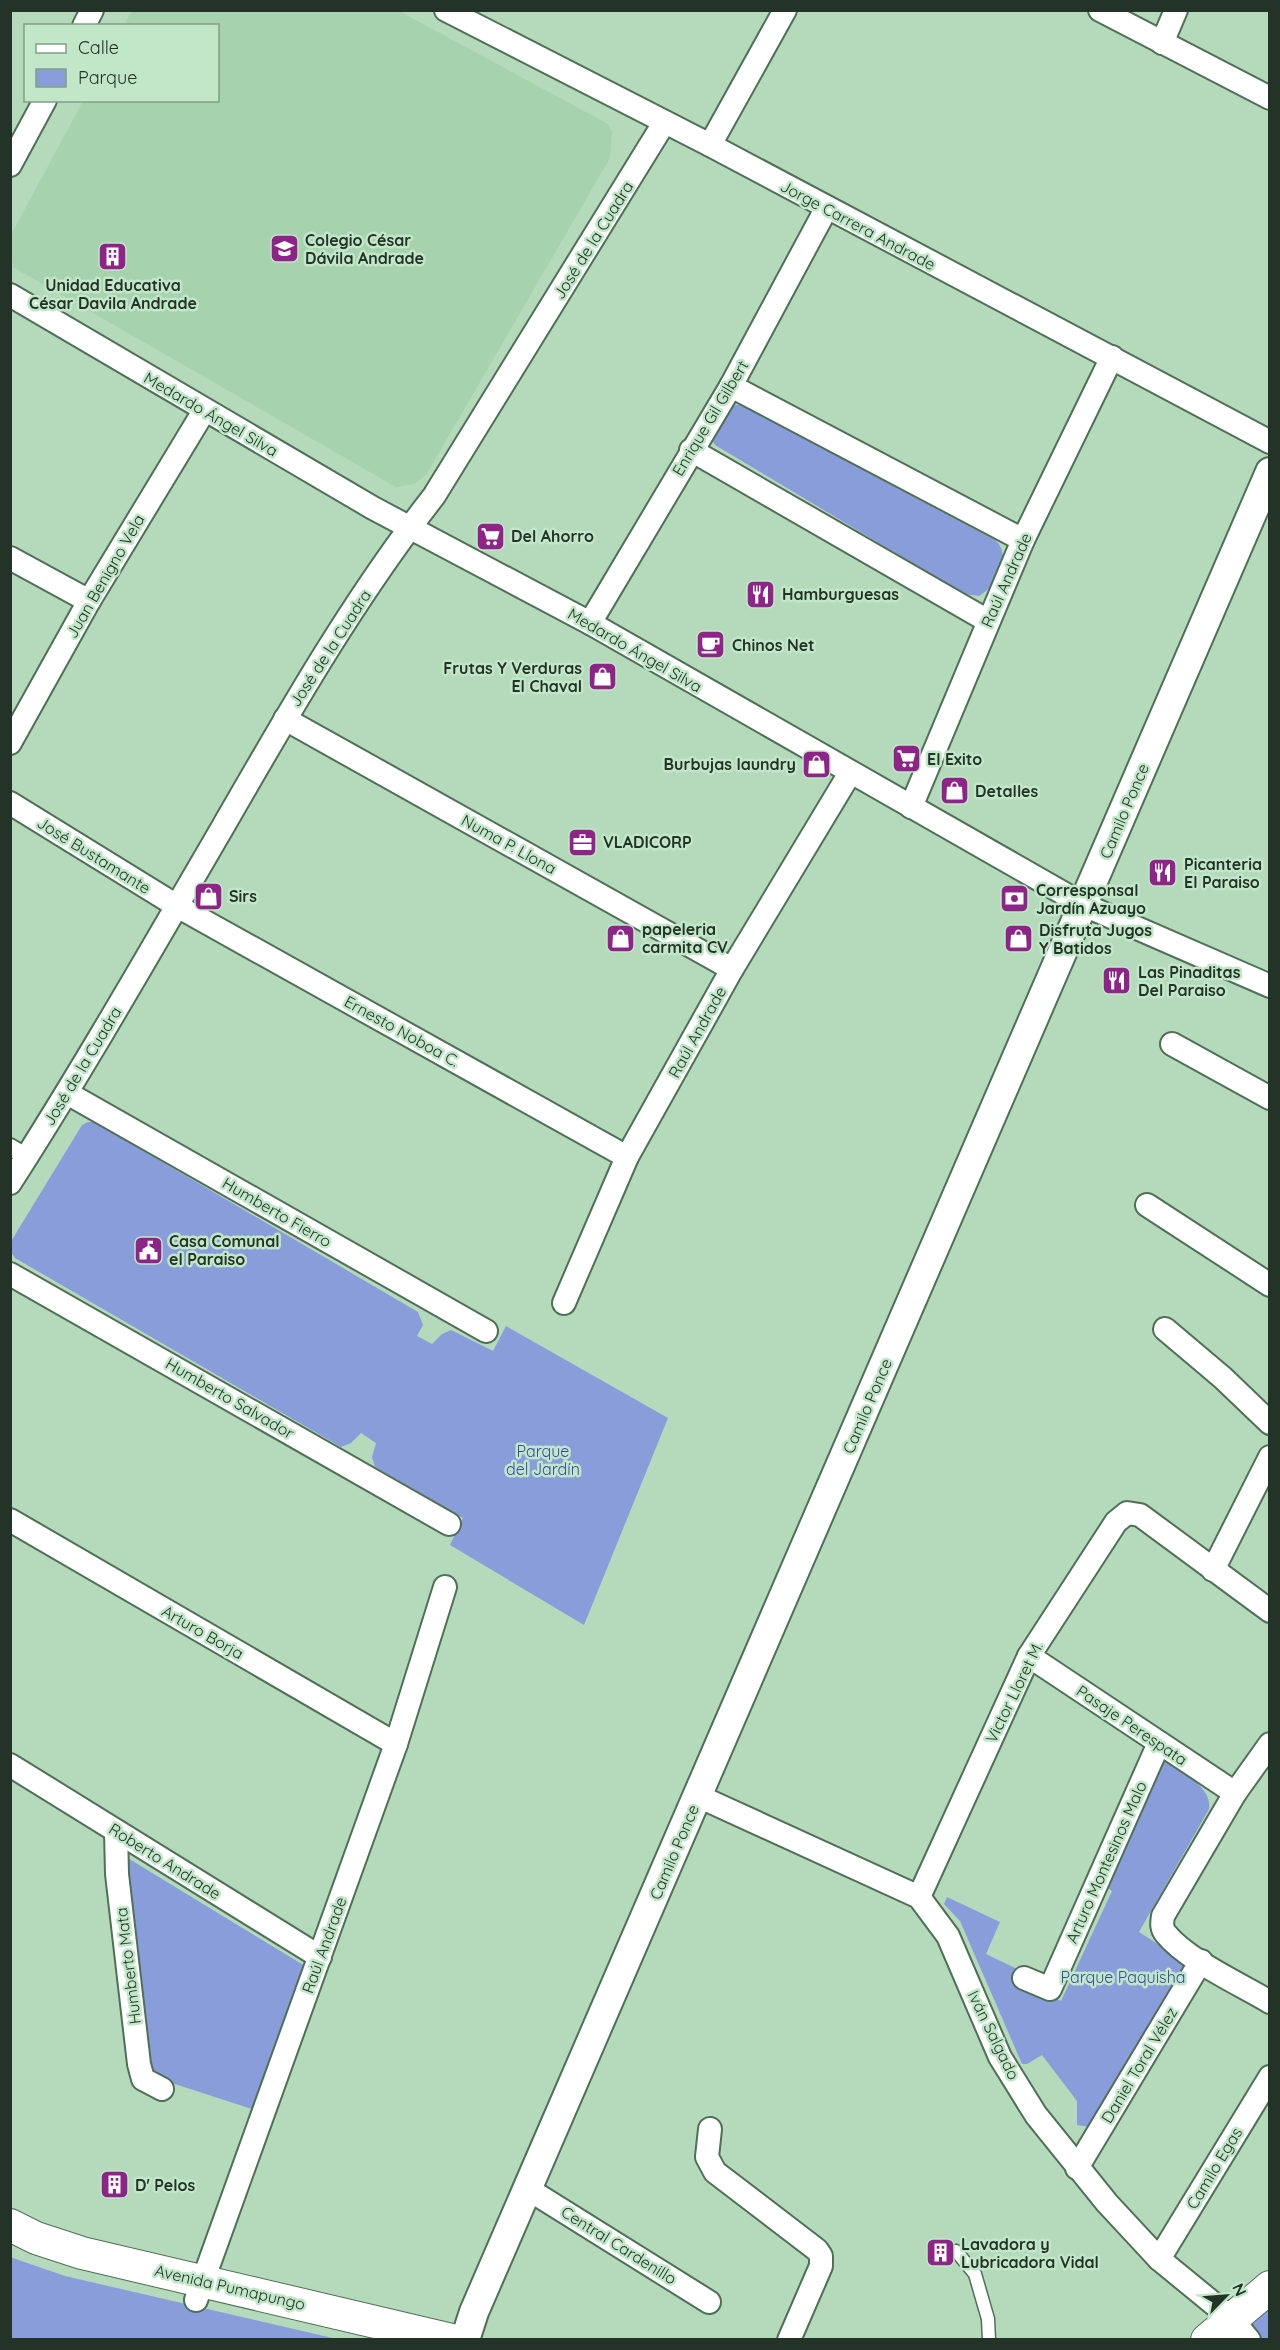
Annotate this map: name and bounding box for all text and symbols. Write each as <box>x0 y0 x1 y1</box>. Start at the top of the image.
legend <box>24 24 219 102</box>
text: Calle <box>78 36 119 59</box>
text: Parque <box>78 66 137 89</box>
street label: Jorge Carrera Andrade <box>777 176 939 274</box>
street label: José de la Cuadra <box>549 177 637 303</box>
place label: Colegio César Dávila Andrade <box>305 230 424 268</box>
school or university icon: Colegio César Dávila Andrade <box>268 233 300 265</box>
building icon: Unidad Educativa César Davila Andrade <box>97 241 129 273</box>
place label: Unidad Educativa César Davila Andrade <box>29 275 197 313</box>
street label: Enrique Gil Gilbert <box>668 357 752 479</box>
street label: Medardo Ángel Silva <box>140 367 282 461</box>
street label: Juan Benigno Vela <box>61 511 149 641</box>
supermarket icon: Del Ahorro <box>474 520 506 552</box>
place label: Del Ahorro <box>511 526 594 546</box>
street label: Raúl Andrade <box>976 530 1036 630</box>
restaurant icon: Hamburguesas <box>745 578 777 610</box>
place label: Hamburguesas <box>782 584 899 604</box>
street label: José de la Cuadra <box>285 586 375 710</box>
street label: Medardo Ángel Silva <box>564 603 706 697</box>
cafe icon: Chinos Net <box>695 629 727 661</box>
place label: Chinos Net <box>732 635 815 655</box>
place label: Frutas Y Verduras El Chaval <box>443 658 582 696</box>
shop icon: Frutas Y Verduras El Chaval <box>587 661 619 693</box>
supermarket icon: El Exito <box>890 743 922 775</box>
shop icon: Burbujas laundry <box>801 748 833 780</box>
place label: El Exito <box>927 749 982 769</box>
place label: Burbujas laundry <box>664 754 796 774</box>
street label: Camilo Ponce <box>1095 760 1153 862</box>
shop icon: Detalles <box>938 775 970 807</box>
place label: Detalles <box>975 781 1039 801</box>
street label: Numa P. Llona <box>458 810 560 878</box>
street label: José Bustamante <box>34 812 154 898</box>
office icon: VLADICORP <box>566 826 598 858</box>
place label: VLADICORP <box>603 832 692 852</box>
place label: Picanteria El Paraiso <box>1184 854 1262 892</box>
restaurant icon: Picanteria El Paraiso <box>1147 857 1179 889</box>
shop icon: Sirs <box>192 880 224 912</box>
place label: Corresponsal Jardín Azuayo <box>1036 880 1146 918</box>
bank icon: Corresponsal Jardín Azuayo <box>999 883 1031 915</box>
place label: Sirs <box>229 886 257 906</box>
place label: papeleria carmita CV <box>642 919 728 957</box>
place label: Disfruta Jugos Y Batidos <box>1039 920 1152 958</box>
shop icon: papeleria carmita CV <box>605 922 637 954</box>
shop icon: Disfruta Jugos Y Batidos <box>1002 923 1034 955</box>
place label: Las Pinaditas Del Paraiso <box>1138 962 1241 1000</box>
restaurant icon: Las Pinaditas Del Paraiso <box>1101 965 1133 997</box>
street label: Raúl Andrade <box>664 983 730 1081</box>
street label: Ernesto Noboa C. <box>341 991 463 1071</box>
street label: José de la Cuadra <box>39 1003 125 1129</box>
street label: Humberto Fierro <box>219 1173 335 1251</box>
place label: Casa Comunal el Paraiso <box>169 1231 280 1269</box>
public building icon: Casa Comunal el Paraiso <box>132 1234 164 1266</box>
street label: Humberto Salvador <box>162 1353 298 1443</box>
street label: Camilo Ponce <box>838 1355 896 1457</box>
park label: Parque del Jardín <box>506 1441 580 1479</box>
street label: Arturo Borja <box>159 1601 247 1663</box>
street label: Victor Lloret M. <box>981 1638 1047 1746</box>
street label: Pasaje Perespata <box>1073 1681 1191 1769</box>
street label: Arturo Montesinos Malo <box>1061 1778 1151 1946</box>
street label: Camilo Ponce <box>645 1801 703 1903</box>
street label: Roberto Andrade <box>105 1819 225 1903</box>
street label: Raúl Andrade <box>297 1894 351 1996</box>
street label: Humberto Mata <box>111 1906 145 2026</box>
park label: Parque Paquisha <box>1061 1967 1185 1987</box>
street label: Iván Salgado <box>964 1987 1024 2083</box>
street label: Daniel Toral Vélez <box>1097 2003 1181 2127</box>
street label: Camilo Egas <box>1182 2124 1246 2212</box>
building icon: D' Pelos <box>98 2169 130 2201</box>
place label: D' Pelos <box>135 2175 195 2195</box>
street label: Central Cardenillo <box>558 2202 680 2288</box>
place label: Lavadora y Lubricadora Vidal <box>961 2234 1099 2272</box>
building icon: Lavadora y Lubricadora Vidal <box>924 2237 956 2269</box>
street label: Avenida Pumapungo <box>153 2260 307 2314</box>
north arrow <box>1196 2266 1256 2326</box>
text: N <box>1228 2280 1251 2299</box>

